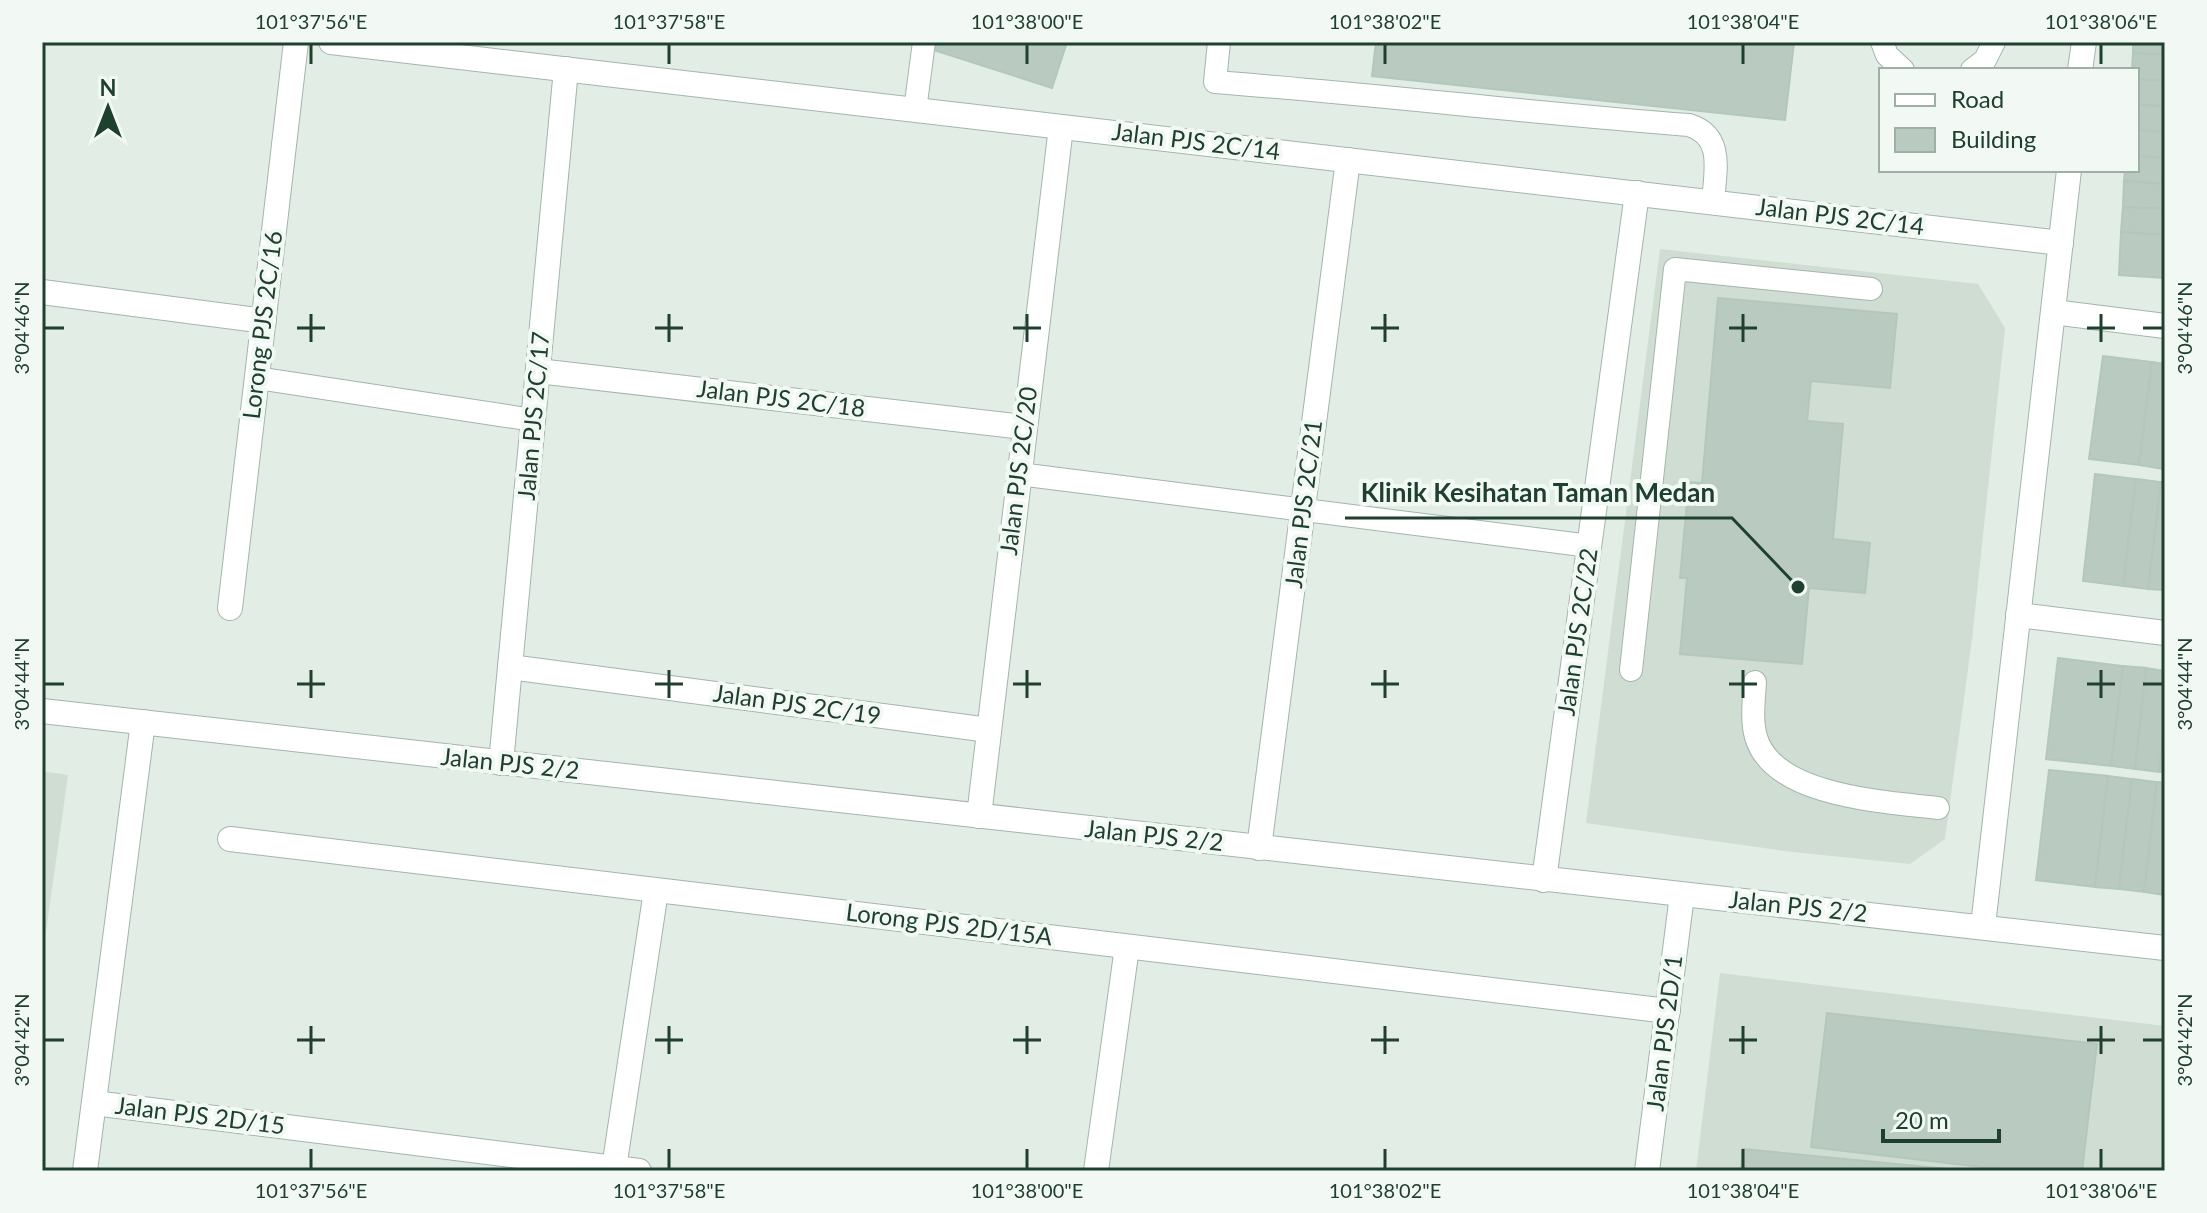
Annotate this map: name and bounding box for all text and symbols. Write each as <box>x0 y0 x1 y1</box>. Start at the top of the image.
text: 101°37'56"E <box>255 9 367 33</box>
text: 101°37'58"E <box>613 9 725 33</box>
text: 101°38'00"E <box>971 9 1083 33</box>
text: 101°38'02"E <box>1329 9 1441 33</box>
text: 101°38'04"E <box>1687 9 1799 33</box>
text: 101°38'06"E <box>2045 9 2157 33</box>
north arrow <box>68 68 148 148</box>
legend <box>1879 68 2139 172</box>
text: N <box>100 74 116 101</box>
text: Road <box>1951 84 2004 113</box>
street label: Jalan PJS 2C/14 <box>1110 116 1282 165</box>
text: Building <box>1951 124 2036 153</box>
street label: Jalan PJS 2C/14 <box>1754 191 1926 240</box>
street label: Lorong PJS 2C/16 <box>236 229 287 421</box>
text: 3°04'46"N <box>9 281 33 375</box>
text: 3°04'46"N <box>2172 281 2196 375</box>
street label: Jalan PJS 2C/17 <box>511 330 554 501</box>
street label: Jalan PJS 2C/18 <box>695 373 867 422</box>
street label: Jalan PJS 2C/20 <box>993 385 1042 557</box>
street label: Jalan PJS 2C/21 <box>1278 418 1327 590</box>
callout: Klinik Kesihatan Taman Medan <box>1345 468 1732 518</box>
text: Klinik Kesihatan Taman Medan <box>1361 476 1715 508</box>
street label: Jalan PJS 2C/22 <box>1550 546 1603 718</box>
text: 3°04'44"N <box>9 637 33 731</box>
text: 3°04'44"N <box>2172 637 2196 731</box>
street label: Jalan PJS 2C/19 <box>711 677 883 730</box>
street label: Jalan PJS 2/2 <box>439 741 581 784</box>
street label: Jalan PJS 2/2 <box>1083 813 1225 856</box>
street label: Jalan PJS 2/2 <box>1727 884 1869 927</box>
street label: Lorong PJS 2D/15A <box>844 896 1055 951</box>
street label: Jalan PJS 2D/1 <box>1640 953 1687 1113</box>
text: 3°04'42"N <box>9 993 33 1087</box>
text: 3°04'42"N <box>2172 993 2196 1087</box>
street label: Jalan PJS 2D/15 <box>114 1090 287 1139</box>
scale bar <box>1883 1093 1999 1143</box>
text: 20 m <box>1895 1105 1949 1134</box>
text: 101°37'56"E <box>255 1178 367 1202</box>
text: 101°37'58"E <box>613 1178 725 1202</box>
text: 101°38'00"E <box>971 1178 1083 1202</box>
text: 101°38'02"E <box>1329 1178 1441 1202</box>
text: 101°38'04"E <box>1687 1178 1799 1202</box>
text: 101°38'06"E <box>2045 1178 2157 1202</box>

